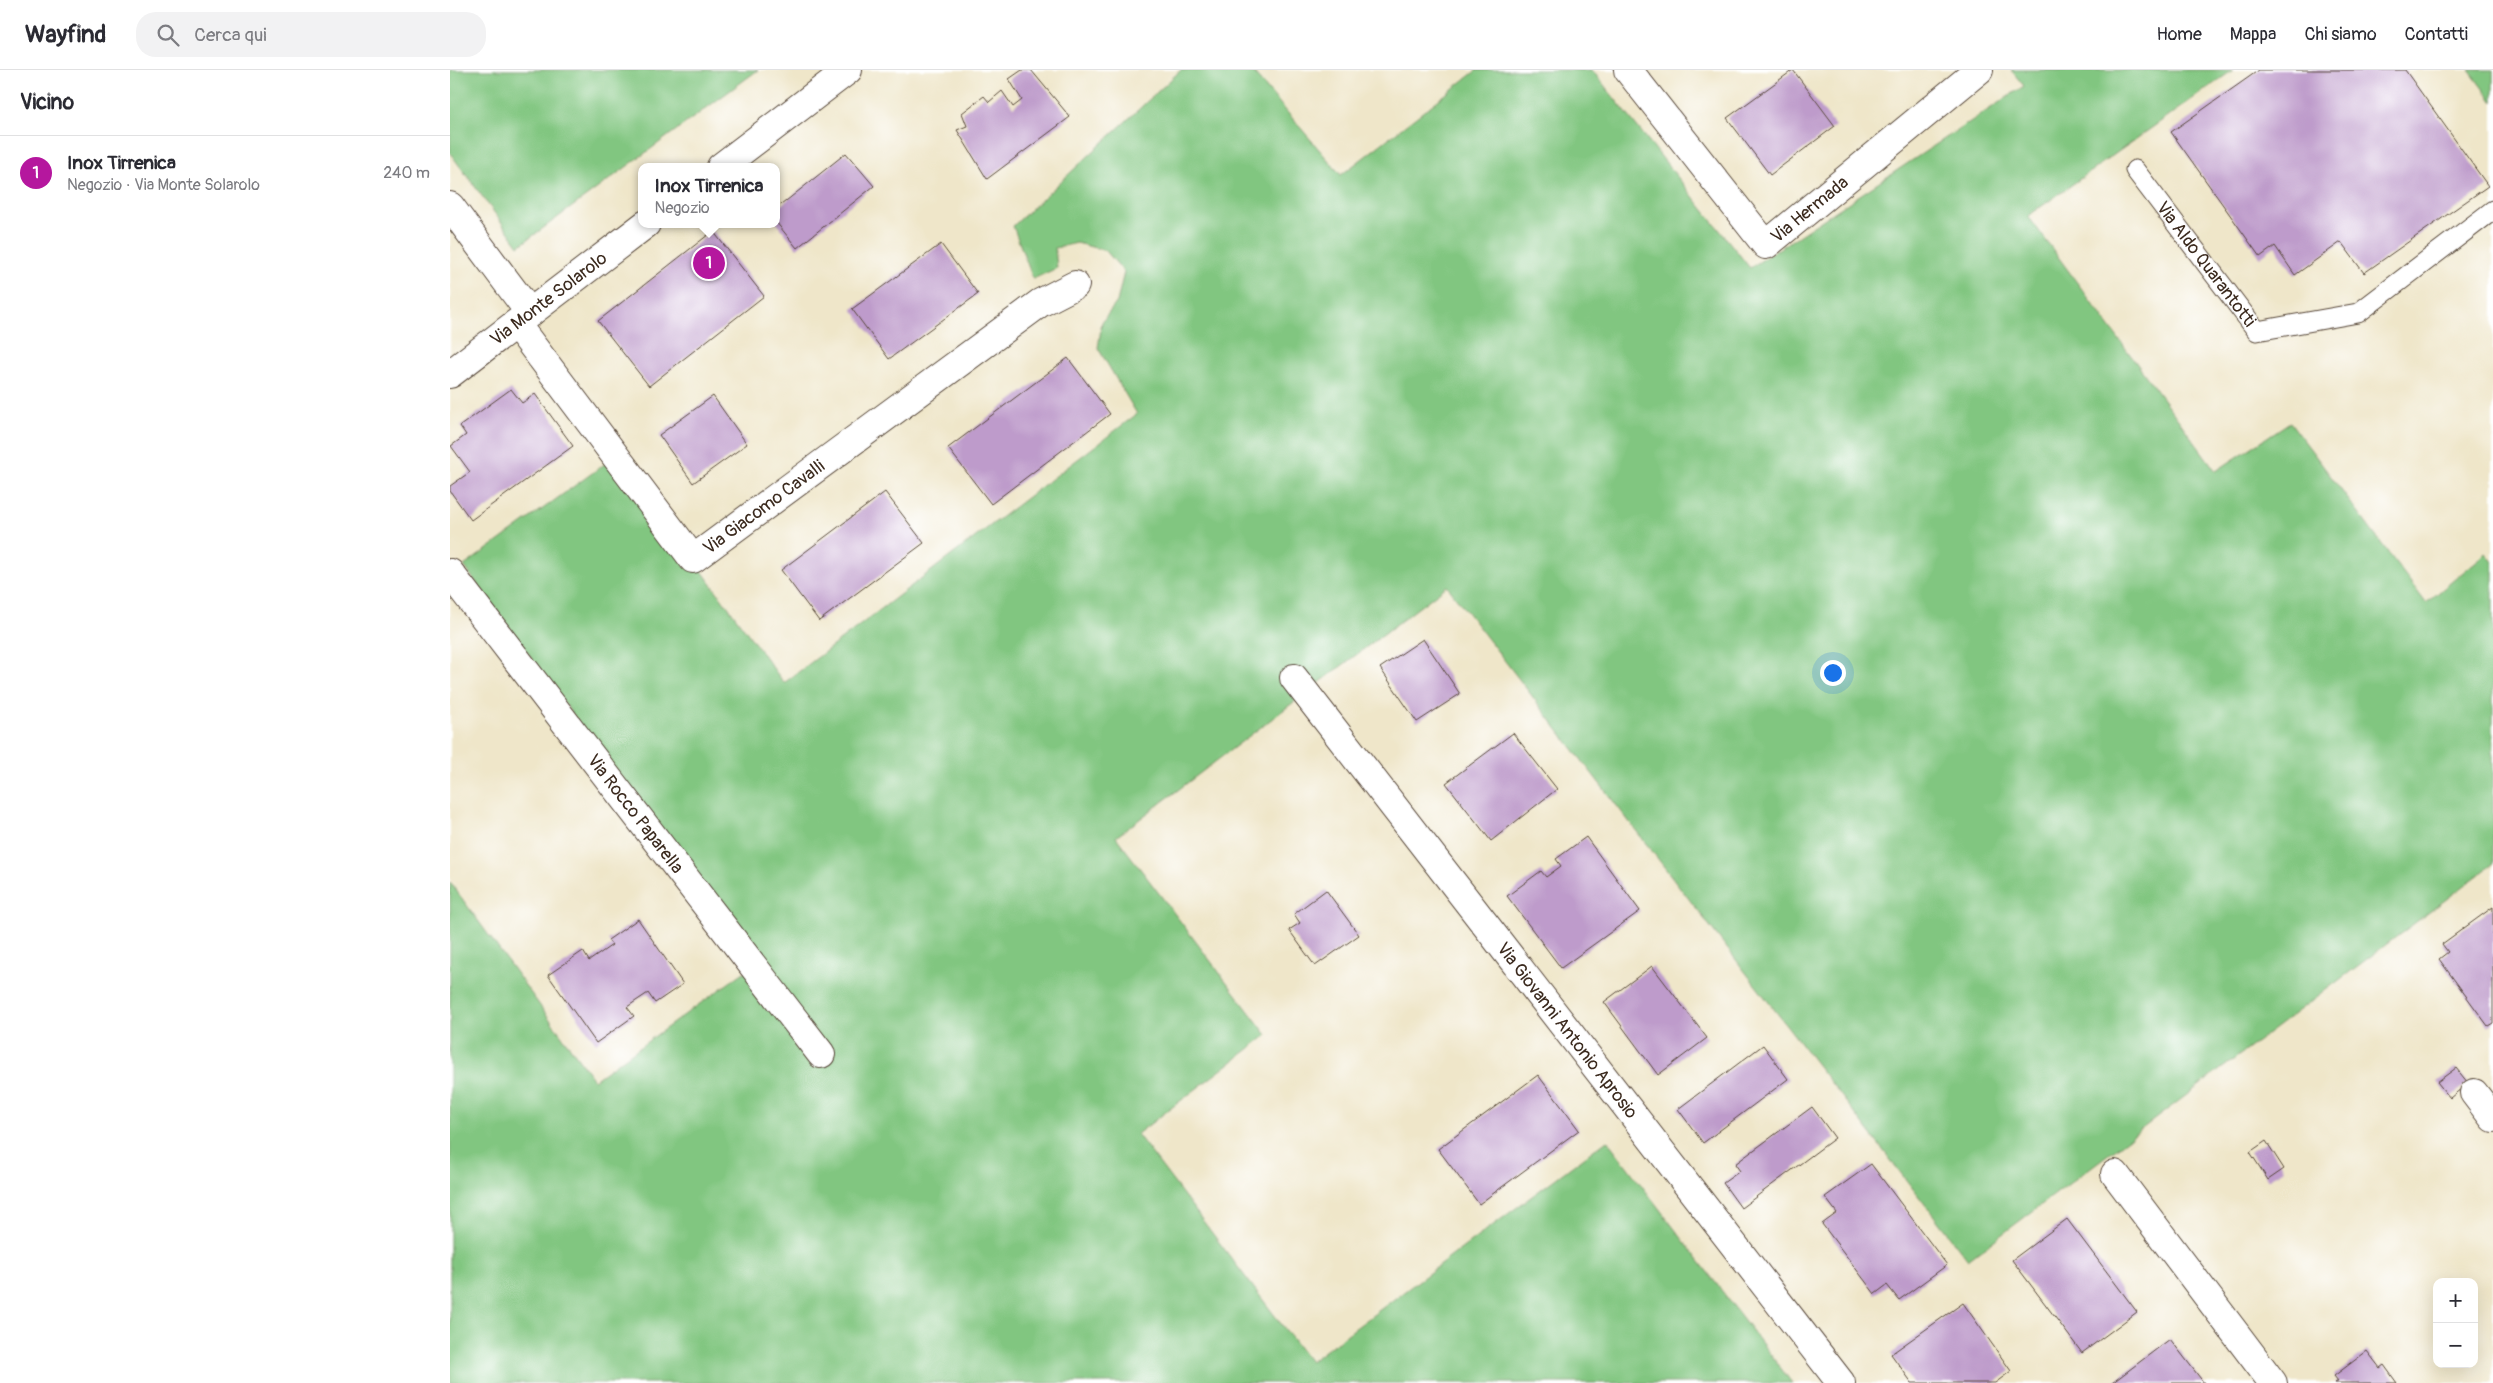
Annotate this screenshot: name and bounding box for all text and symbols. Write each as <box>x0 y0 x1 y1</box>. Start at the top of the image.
search box <box>136 12 486 57</box>
text: Wayfind <box>25 20 106 49</box>
icon: search <box>154 21 182 49</box>
text: Cerca qui <box>194 23 267 47</box>
text: Home <box>2156 23 2202 46</box>
text: Mappa <box>2230 23 2276 46</box>
text: Chi siamo <box>2304 23 2377 46</box>
text: Contatti <box>2405 23 2468 46</box>
text: Vicino <box>20 89 74 116</box>
text: Inox Tirrenica <box>67 151 176 175</box>
text: 1 <box>33 163 39 183</box>
text: 240 m <box>383 163 430 183</box>
popup <box>638 163 780 228</box>
street label: Via Hermada <box>1766 171 1853 248</box>
text: Inox Tirrenica <box>655 174 763 198</box>
text: Negozio · Via Monte Solarolo <box>67 175 260 195</box>
street label: Via Aldo Quarantotti <box>2151 197 2261 332</box>
text: Negozio <box>655 198 710 218</box>
pin: 1 <box>693 244 725 282</box>
street label: Via Monte Solarolo <box>486 247 612 351</box>
street label: Via Giacomo Cavalli <box>699 455 829 560</box>
your location <box>1820 660 1846 686</box>
street label: Via Rocco Paparella <box>582 750 689 878</box>
street label: Via Giovanni Antonio Aprosio <box>1491 938 1643 1124</box>
map controls <box>2433 1278 2478 1368</box>
button: + <box>2433 1278 2478 1323</box>
button: − <box>2433 1323 2478 1368</box>

